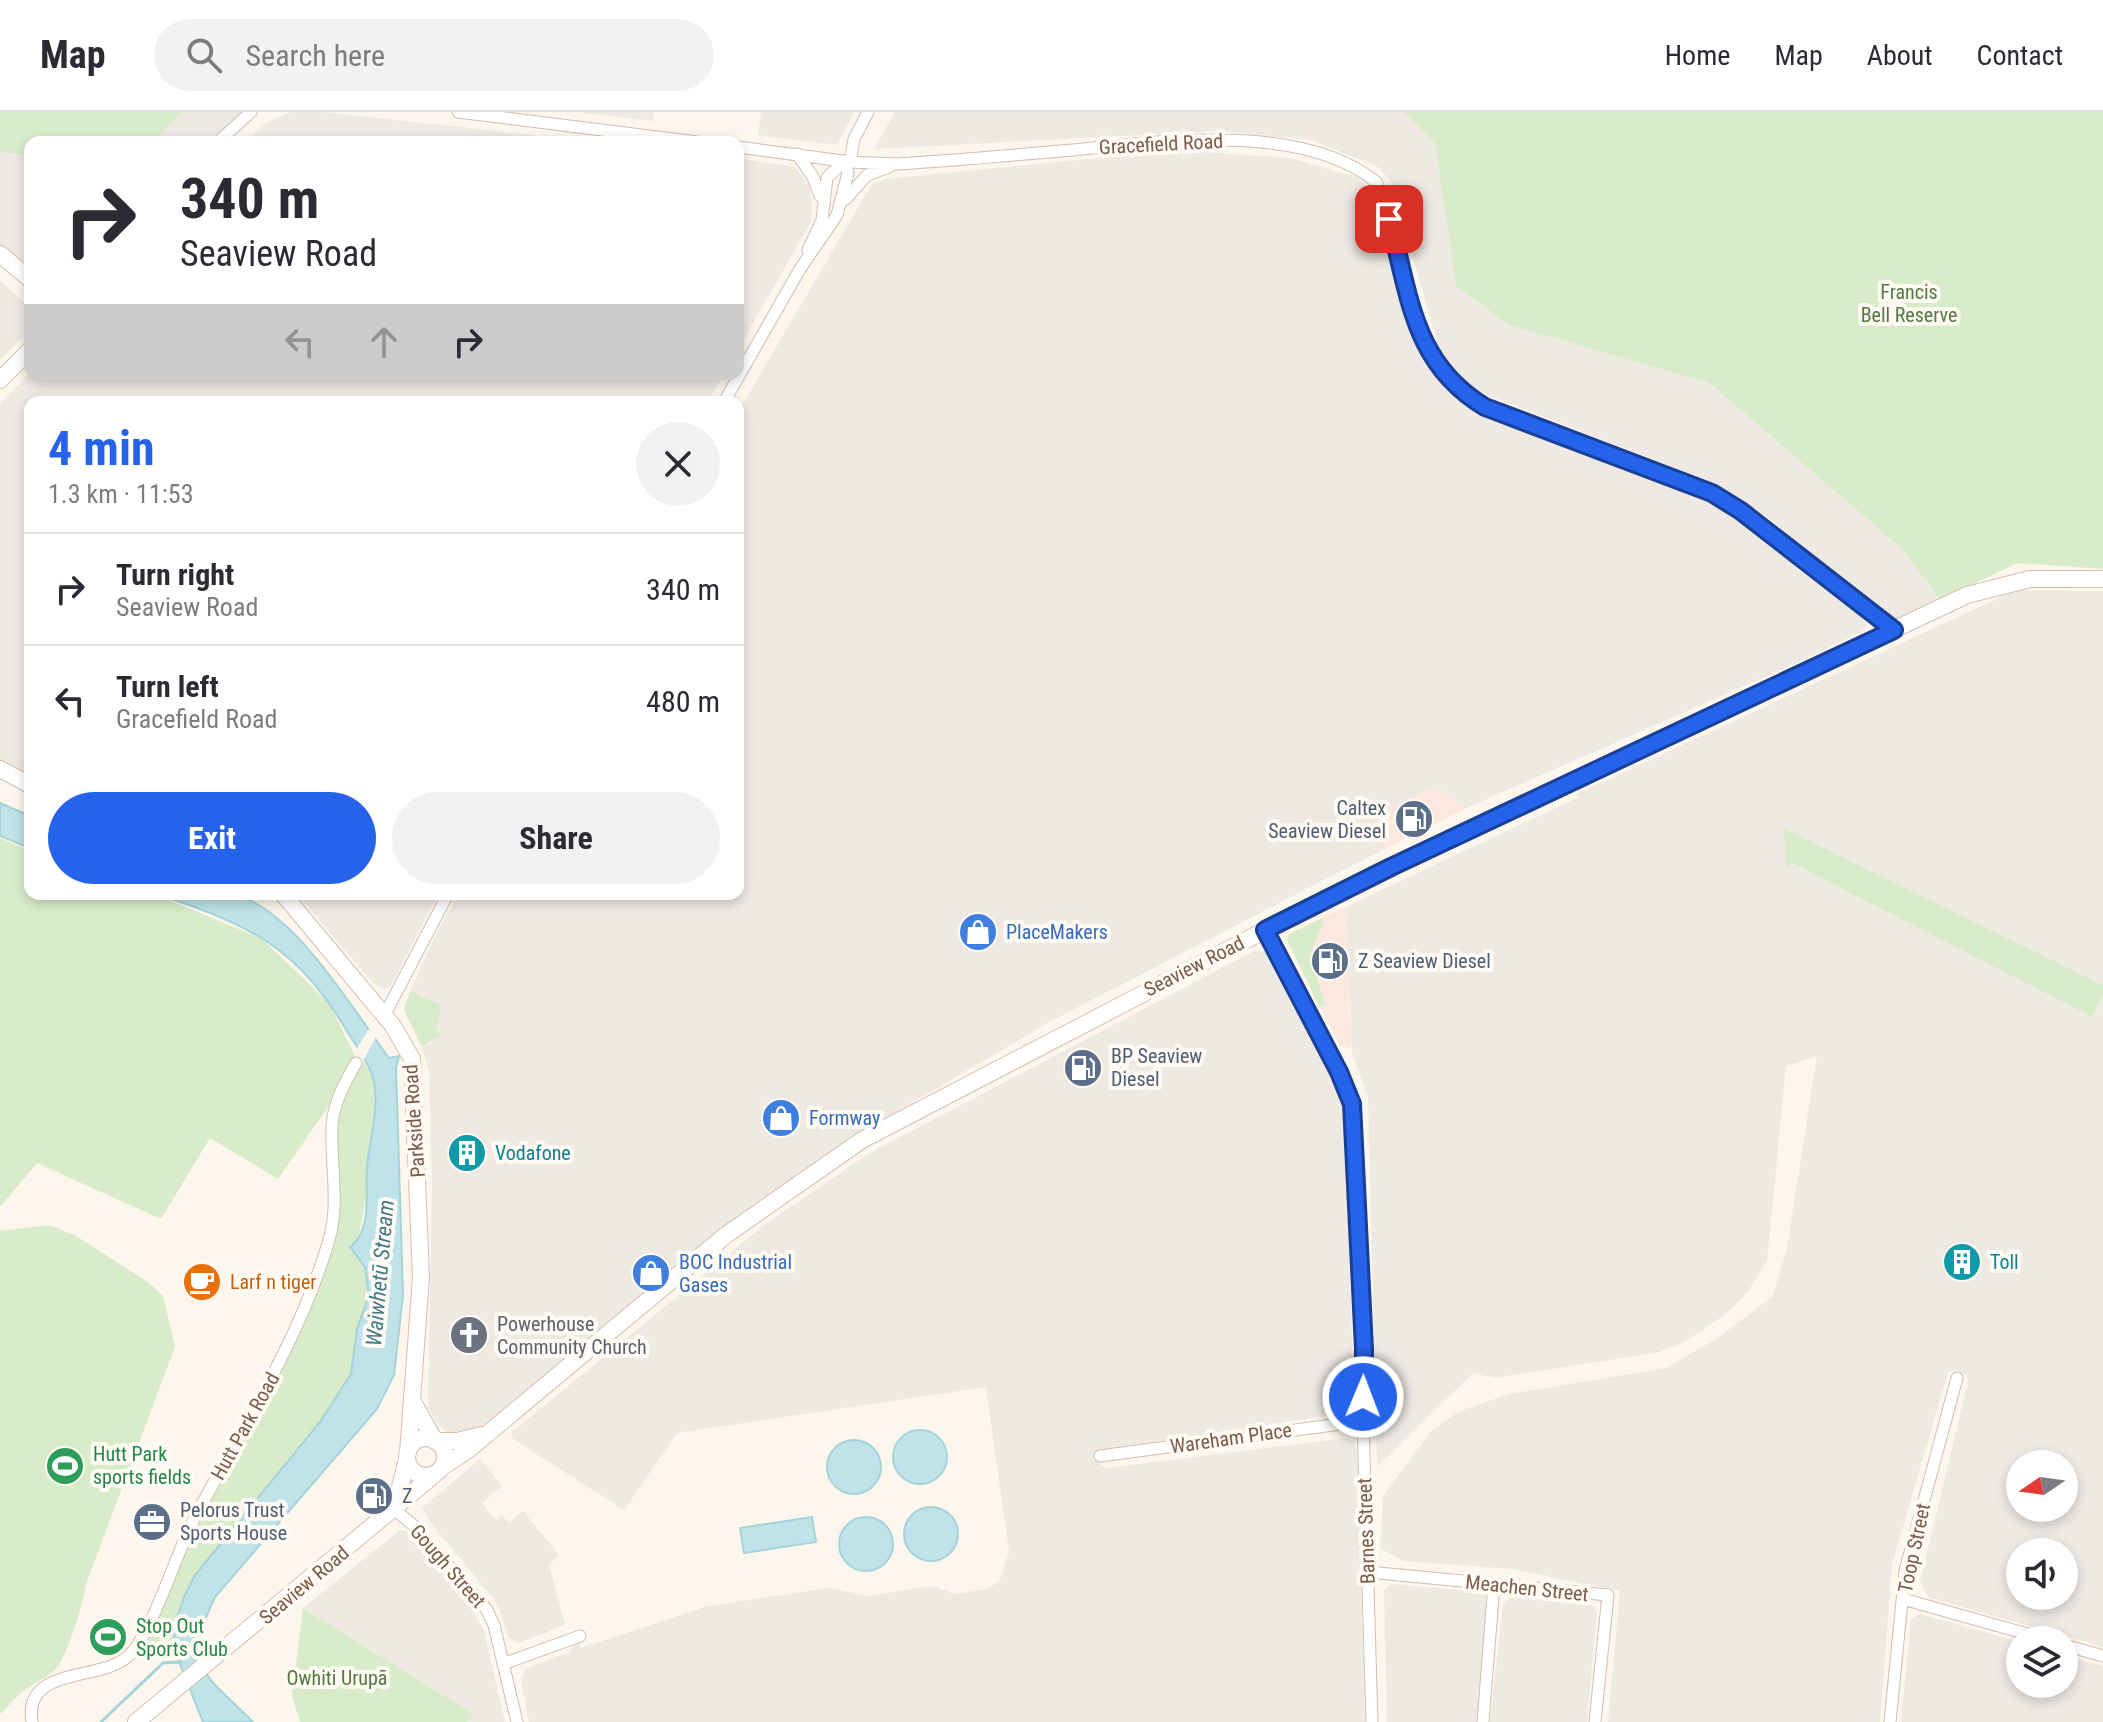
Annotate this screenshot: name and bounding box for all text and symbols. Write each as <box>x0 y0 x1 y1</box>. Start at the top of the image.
search box <box>154 19 714 91</box>
text: Map <box>40 33 106 77</box>
icon: search <box>182 33 226 77</box>
text: Search here <box>246 38 385 73</box>
text: Home <box>1665 39 1730 72</box>
text: Map <box>1774 39 1823 72</box>
text: About <box>1867 39 1933 72</box>
text: Contact <box>1977 39 2063 72</box>
street label: Gracefield Road <box>1098 129 1224 159</box>
text: 340 m <box>180 166 319 232</box>
icon: right <box>48 168 152 272</box>
pin <box>1355 185 1423 253</box>
icon: arrive <box>1367 197 1411 241</box>
text: Seaview Road <box>180 233 377 275</box>
park label: Francis Bell Reserve <box>1861 280 1957 327</box>
icon: left <box>278 320 322 364</box>
icon: ahead <box>362 320 406 364</box>
icon: right <box>446 320 490 364</box>
text: 4 min <box>48 420 155 477</box>
button: close <box>636 422 720 506</box>
text: 1.3 km · 11:53 <box>48 479 193 509</box>
text: Turn right <box>116 557 234 592</box>
icon: right <box>48 567 92 611</box>
text: 340 m <box>646 572 720 607</box>
text: Seaview Road <box>116 592 258 622</box>
text: Turn left <box>116 669 219 704</box>
icon: left <box>48 679 92 723</box>
text: 480 m <box>646 684 720 719</box>
text: Gracefield Road <box>116 704 277 734</box>
button: Exit <box>48 792 376 884</box>
button: Share <box>392 792 720 884</box>
place label: Caltex Seaview Diesel <box>1268 796 1386 843</box>
fuel station icon: Caltex Seaview Diesel <box>1393 798 1435 840</box>
shop icon: PlaceMakers <box>957 911 999 953</box>
place label: PlaceMakers <box>1006 920 1108 944</box>
street label: Seaview Road <box>1140 930 1248 1002</box>
fuel station icon: Z Seaview Diesel <box>1309 940 1351 982</box>
place label: Z Seaview Diesel <box>1358 949 1491 973</box>
place label: BP Seaview Diesel <box>1111 1044 1202 1091</box>
fuel station icon: BP Seaview Diesel <box>1062 1047 1104 1089</box>
street label: Parkside Road <box>398 1064 430 1178</box>
shop icon: Formway <box>760 1097 802 1139</box>
place label: Formway <box>809 1106 880 1130</box>
building icon: Vodafone <box>446 1132 488 1174</box>
place label: Vodafone <box>495 1141 571 1165</box>
water label: Waiwhetū Stream <box>361 1199 399 1347</box>
building icon: Toll <box>1941 1241 1983 1283</box>
place label: BOC Industrial Gases <box>679 1250 792 1297</box>
place label: Toll <box>1990 1250 2019 1274</box>
shop icon: BOC Industrial Gases <box>630 1252 672 1294</box>
cafe icon: Larf n tiger <box>181 1261 223 1303</box>
place label: Larf n tiger <box>230 1270 316 1294</box>
place label: Powerhouse Community Church <box>497 1312 647 1359</box>
church icon: Powerhouse Community Church <box>448 1314 490 1356</box>
position arrow <box>1321 1355 1405 1439</box>
street label: Hutt Park Road <box>206 1368 284 1484</box>
street label: Wareham Place <box>1169 1418 1293 1458</box>
place label: Hutt Park sports fields <box>93 1442 191 1489</box>
sports icon: Hutt Park sports fields <box>44 1445 86 1487</box>
north arrow <box>2006 1450 2078 1522</box>
map controls <box>2006 1450 2078 1698</box>
fuel station icon: Z <box>353 1475 395 1517</box>
street label: Barnes Street <box>1352 1477 1380 1585</box>
place label: Z <box>402 1484 412 1508</box>
place label: Pelorus Trust Sports House <box>180 1498 287 1545</box>
office icon: Pelorus Trust Sports House <box>131 1501 173 1543</box>
street label: Toop Street <box>1893 1501 1935 1595</box>
street label: Gough Street <box>405 1519 491 1613</box>
button: sound <box>2006 1538 2078 1610</box>
street label: Seaview Road <box>254 1541 354 1629</box>
street label: Meachen Street <box>1464 1570 1590 1606</box>
place label: Stop Out Sports Club <box>136 1614 228 1661</box>
sports icon: Stop Out Sports Club <box>87 1616 129 1658</box>
button: layers <box>2006 1626 2078 1698</box>
park label: Owhiti Urupā <box>287 1666 387 1690</box>

